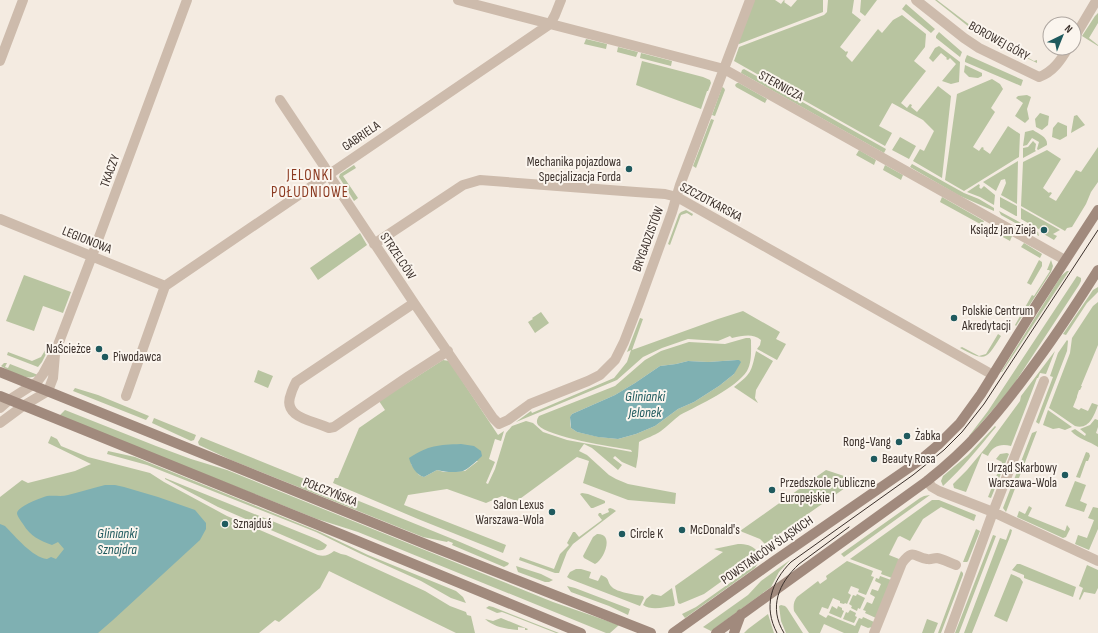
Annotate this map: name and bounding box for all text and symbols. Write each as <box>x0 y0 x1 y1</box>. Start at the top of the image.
north arrow <box>1042 16 1082 56</box>
street label: BOROWEJ GÓRY <box>966 18 1033 65</box>
text: N <box>1062 22 1075 36</box>
street label: STERNICZA <box>756 67 807 105</box>
street label: GABRIELA <box>339 117 383 154</box>
street label: TKACZY <box>97 152 124 190</box>
place label: Mechanika pojazdowa Specjalizacja Forda <box>527 154 621 185</box>
marker: Mechanika pojazdowa Specjalizacja Forda <box>624 164 634 174</box>
district label: JELONKI POŁUDNIOWE <box>271 166 349 202</box>
street label: SZCZOTKARSKA <box>677 179 745 225</box>
street label: BRYGADZISTÓW <box>629 204 667 274</box>
place label: Ksiądz Jan Zieja <box>970 222 1036 238</box>
street label: LEGIONOWA <box>60 223 115 257</box>
marker: Ksiądz Jan Zieja <box>1039 225 1049 235</box>
street label: STRZELCÓW <box>377 230 420 283</box>
place label: Polskie Centrum Akredytacji <box>961 303 1033 334</box>
marker: Polskie Centrum Akredytacji <box>949 313 959 323</box>
place label: NaŚcieżce <box>46 341 91 357</box>
marker: NaŚcieżce <box>94 344 104 354</box>
place label: Piwodawca <box>113 349 161 365</box>
marker: Piwodawca <box>100 352 110 362</box>
water label: Glinianki Jelonek <box>625 388 665 421</box>
place label: Żabka <box>915 427 941 444</box>
marker: Żabka <box>902 431 912 441</box>
place label: Rong-Vang <box>843 434 891 450</box>
marker: Rong-Vang <box>894 437 904 447</box>
place label: Beauty Rosa <box>882 451 935 467</box>
marker: Beauty Rosa <box>869 454 879 464</box>
place label: Urząd Skarbowy Warszawa-Wola <box>987 460 1057 491</box>
marker: Urząd Skarbowy Warszawa-Wola <box>1060 470 1070 480</box>
street label: POŁCZYŃSKA <box>300 474 360 510</box>
place label: Przedszkole Publiczne Europejskie I <box>780 475 875 506</box>
marker: Przedszkole Publiczne Europejskie I <box>767 485 777 495</box>
place label: Salon Lexus Warszawa-Wola <box>476 497 544 528</box>
marker: Salon Lexus Warszawa-Wola <box>547 507 557 517</box>
street label: POWSTAŃCÓW ŚLĄSKICH <box>718 512 816 588</box>
place label: Sznajduś <box>233 516 272 532</box>
marker: Sznajduś <box>220 519 230 529</box>
place label: McDonald's <box>690 522 740 538</box>
water label: Glinianki Sznajdra <box>97 525 137 558</box>
marker: McDonald's <box>677 525 687 535</box>
place label: Circle K <box>630 526 663 542</box>
marker: Circle K <box>617 529 627 539</box>

